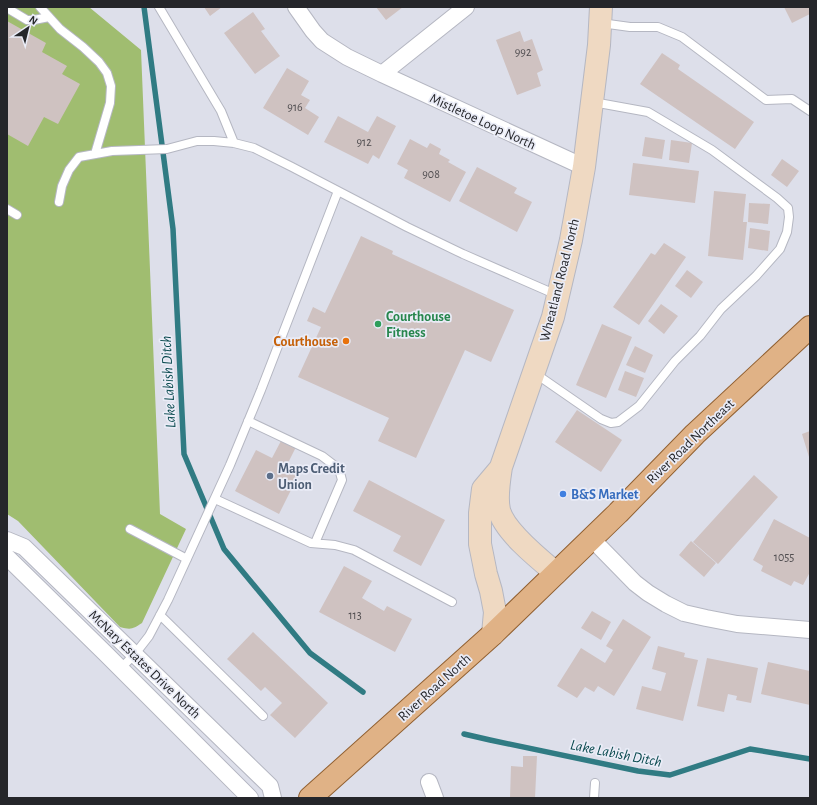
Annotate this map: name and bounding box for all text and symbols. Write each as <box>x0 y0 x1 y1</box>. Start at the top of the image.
north arrow <box>8 8 48 48</box>
text: N <box>27 14 40 27</box>
house number: 992 <box>515 46 532 58</box>
street label: Mistletoe Loop North <box>428 91 538 153</box>
house number: 916 <box>287 101 303 113</box>
house number: 912 <box>356 136 372 148</box>
house number: 908 <box>422 168 440 180</box>
street label: Wheatland Road North <box>538 217 582 343</box>
place label: Courthouse Fitness <box>386 310 451 340</box>
marker: Courthouse Fitness <box>373 319 383 329</box>
water label: Lake Labish Ditch <box>159 335 178 429</box>
place label: Courthouse <box>274 335 338 349</box>
marker: Courthouse <box>341 336 351 346</box>
street label: River Road Northeast <box>644 396 737 487</box>
place label: Maps Credit Union <box>278 462 345 492</box>
marker: Maps Credit Union <box>265 471 275 481</box>
place label: B&S Market <box>571 488 639 502</box>
marker: B&S Market <box>558 489 568 499</box>
house number: 1055 <box>774 551 794 563</box>
street label: McNary Estates Drive North <box>86 608 203 722</box>
house number: 113 <box>348 609 362 621</box>
street label: River Road North <box>396 652 474 724</box>
water label: Lake Labish Ditch <box>569 737 663 770</box>

